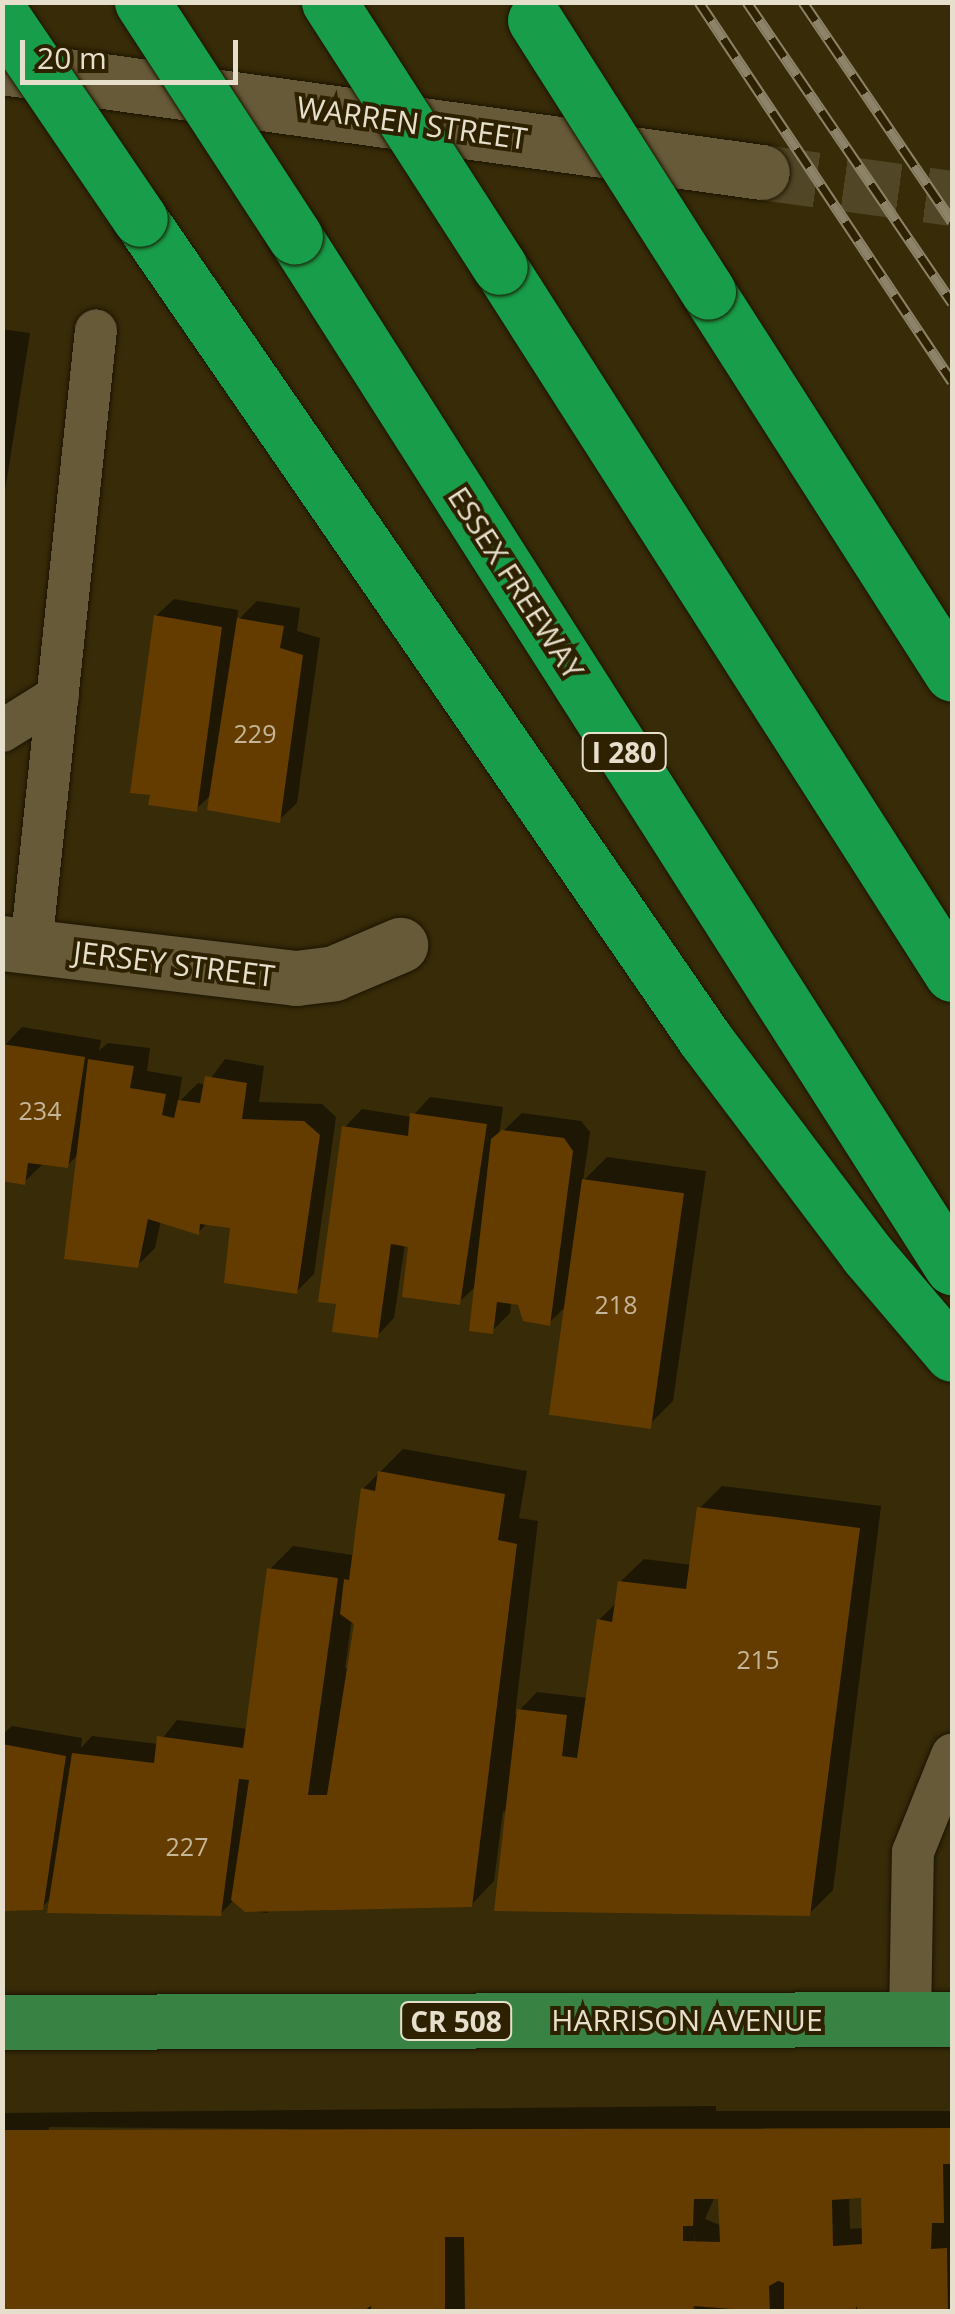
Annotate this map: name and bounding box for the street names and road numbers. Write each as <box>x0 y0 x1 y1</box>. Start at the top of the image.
street label: WARREN STREET <box>295 89 529 157</box>
street label: ESSEX FREEWAY <box>440 480 592 686</box>
road number: I 280 <box>582 729 666 775</box>
street label: JERSEY STREET <box>71 934 277 994</box>
road number: CR 508 <box>398 1998 514 2044</box>
street label: HARRISON AVENUE <box>551 2002 823 2038</box>

